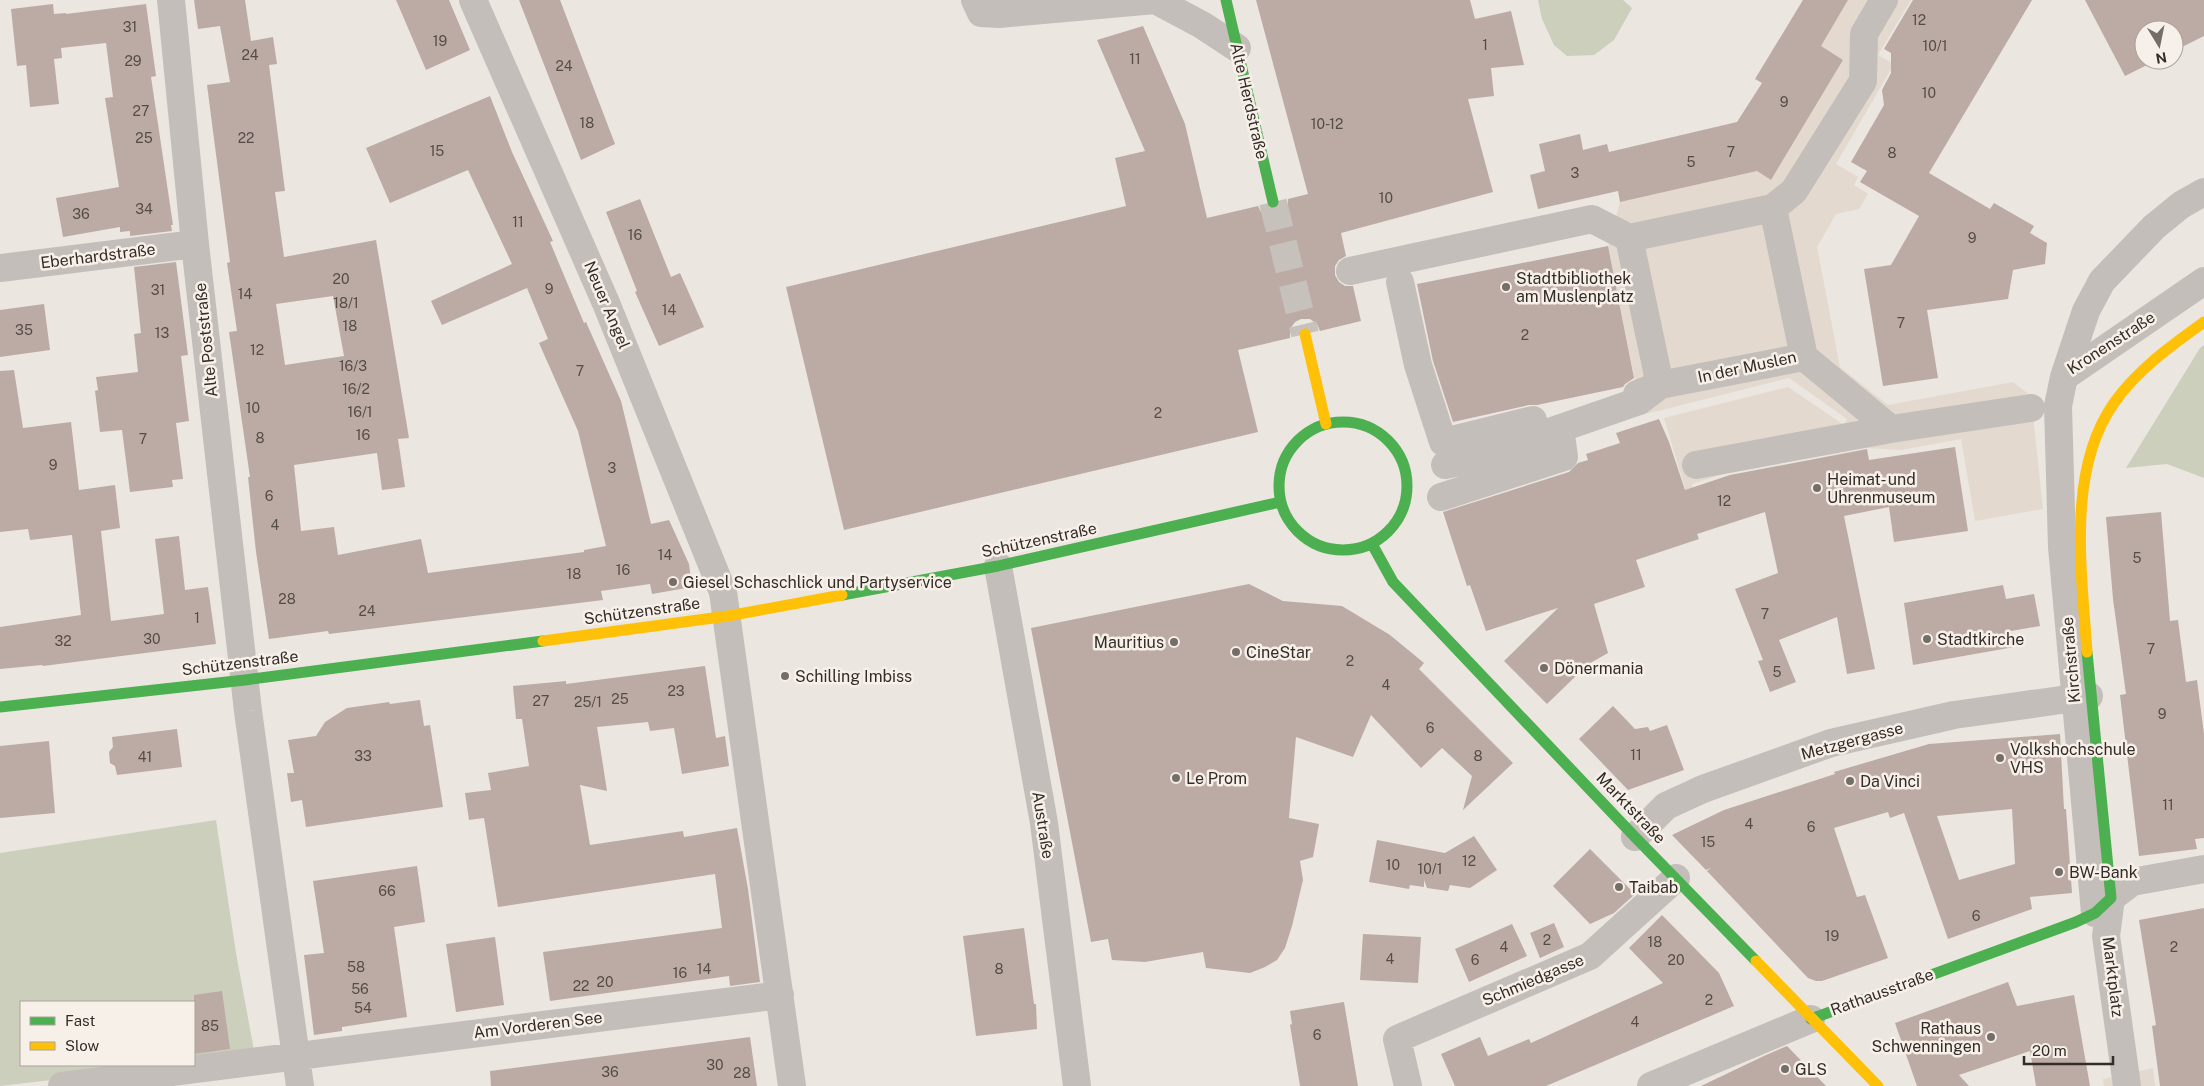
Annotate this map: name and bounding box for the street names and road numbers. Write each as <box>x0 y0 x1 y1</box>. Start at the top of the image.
street label: Alte Herdstraße <box>1226 41 1272 161</box>
street label: Eberhardstraße <box>39 240 157 272</box>
street label: Neuer Angel <box>580 258 634 352</box>
street label: Alte Poststraße <box>191 282 221 398</box>
street label: Kronenstraße <box>2063 308 2159 378</box>
street label: In der Muslen <box>1696 347 1798 387</box>
street label: Schützenstraße <box>980 519 1098 561</box>
street label: Schützenstraße <box>583 593 701 629</box>
street label: Kirchstraße <box>2058 616 2084 704</box>
street label: Schützenstraße <box>181 646 299 680</box>
street label: Metzgergasse <box>1799 718 1905 764</box>
street label: Marktstraße <box>1592 768 1670 848</box>
street label: Austraße <box>1028 790 1058 860</box>
street label: Marktplatz <box>2099 936 2127 1019</box>
street label: Schmiedgasse <box>1479 950 1587 1010</box>
street label: Rathausstraße <box>1828 965 1936 1019</box>
street label: Am Vorderen See <box>472 1008 604 1042</box>

